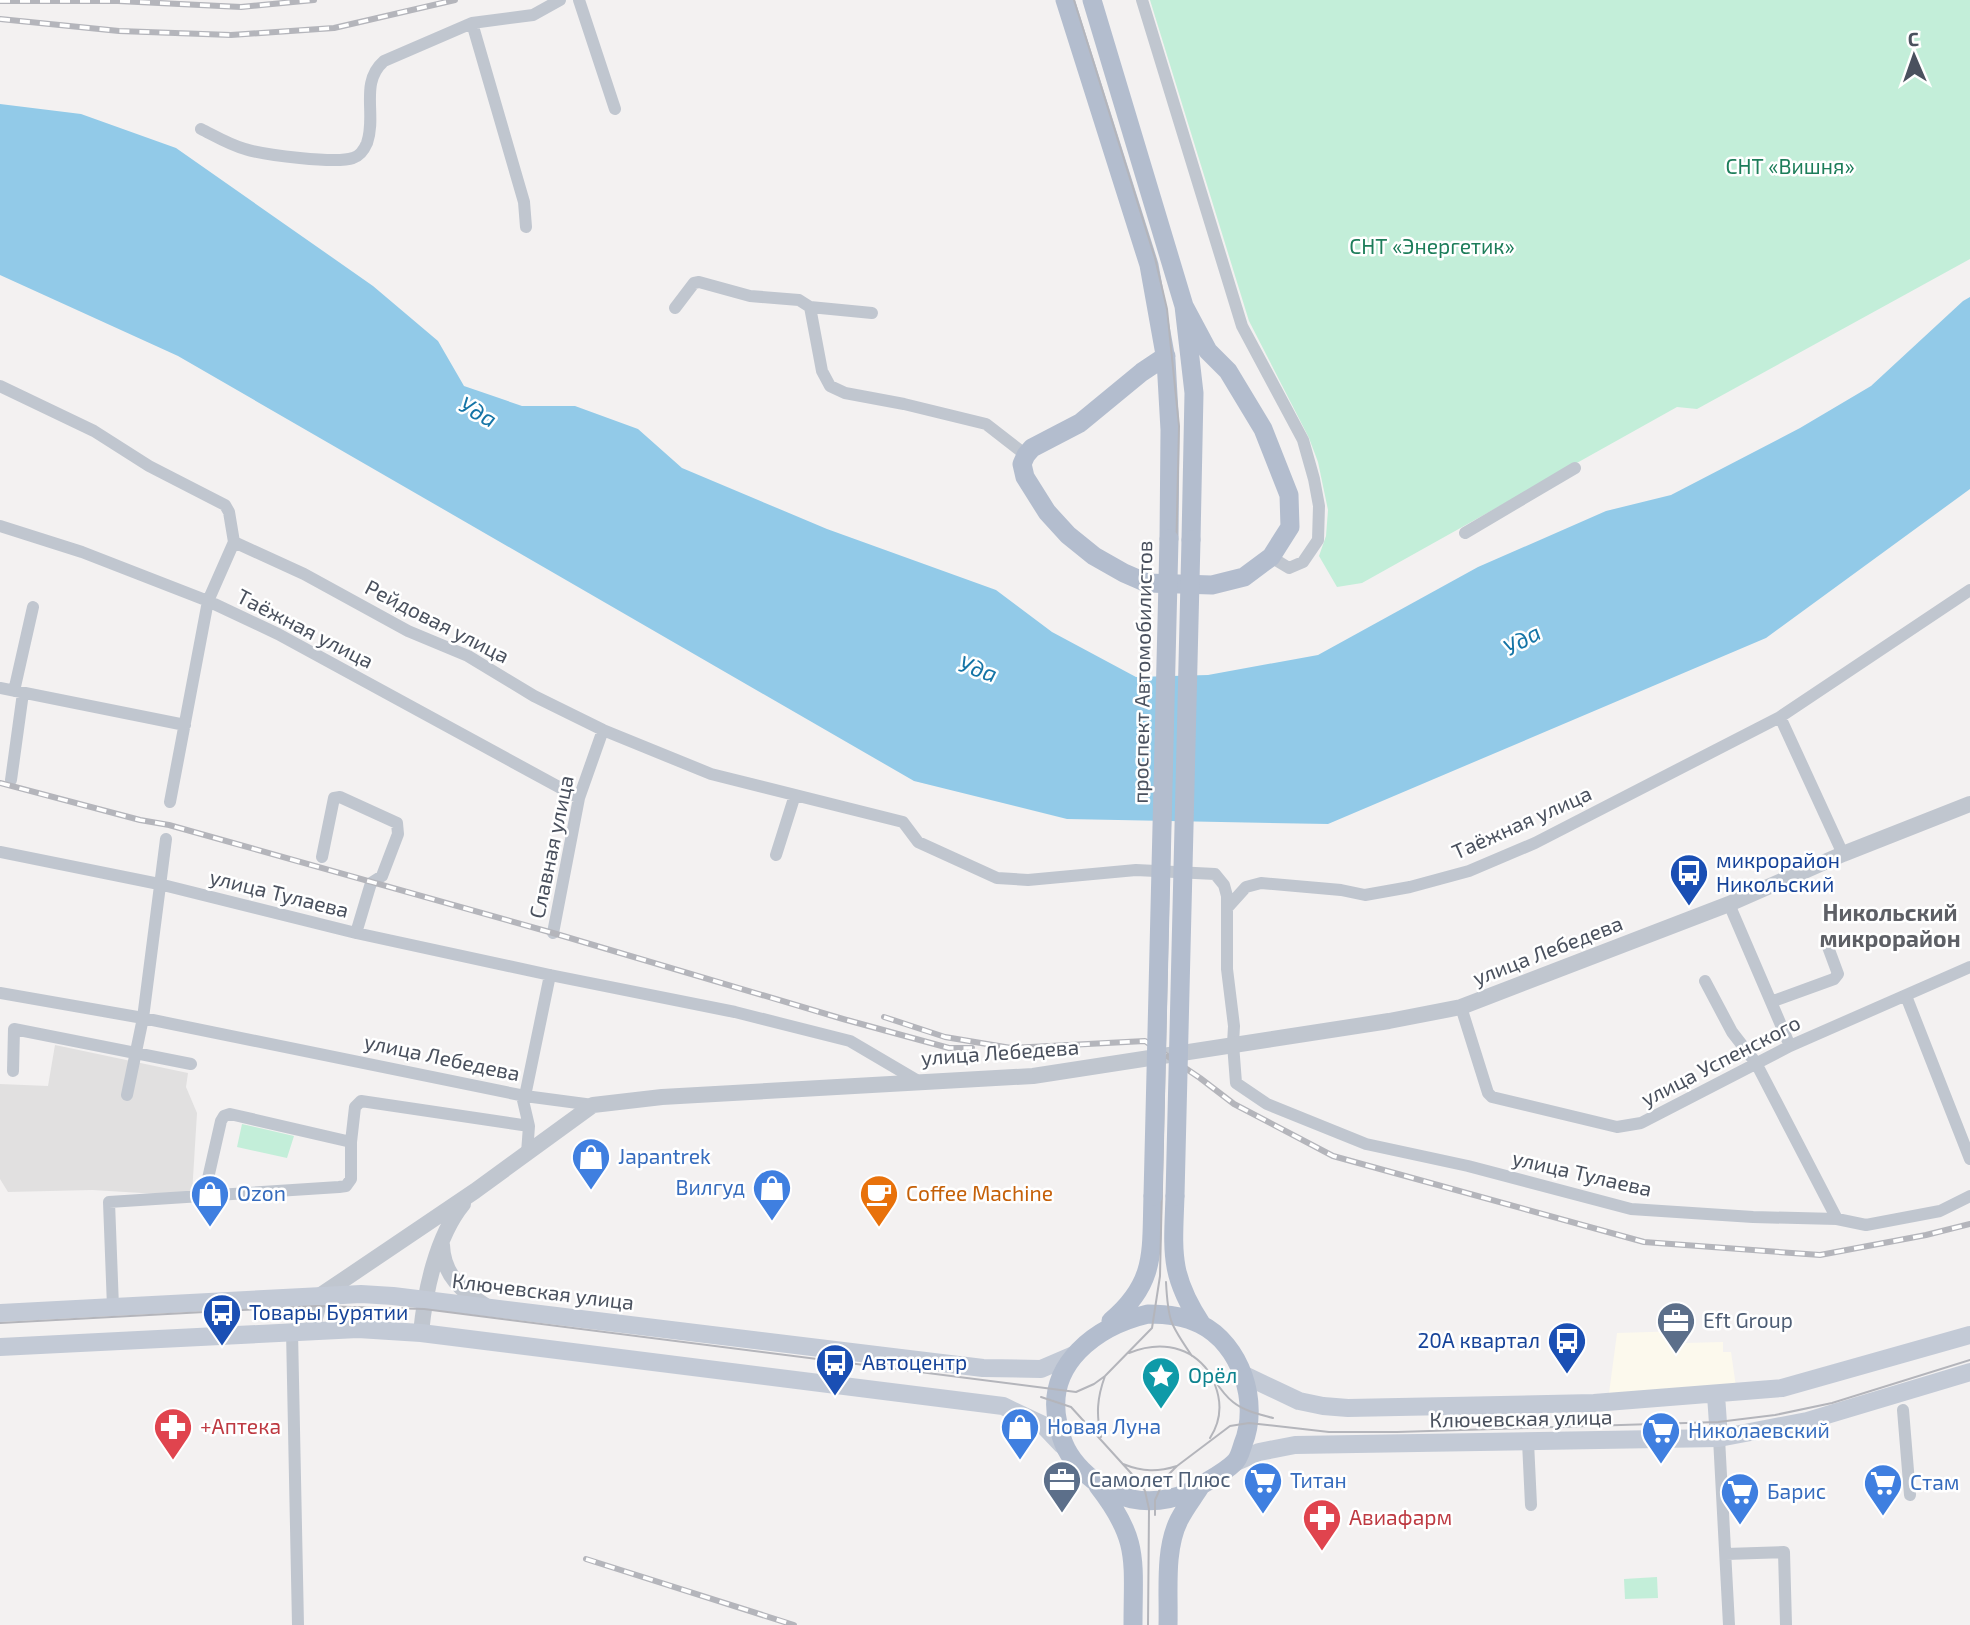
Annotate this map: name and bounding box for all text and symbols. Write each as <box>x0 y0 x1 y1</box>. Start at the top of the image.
north arrow <box>1879 21 1949 91</box>
text: С <box>1907 27 1919 50</box>
park label: СНТ «Вишня» <box>1725 153 1855 178</box>
park label: СНТ «Энергетик» <box>1349 233 1515 258</box>
water label: Уда <box>455 389 502 433</box>
street label: проспект Автомобилистов <box>1127 540 1156 804</box>
street label: Рейдовая улица <box>361 574 514 669</box>
street label: Таёжная улица <box>233 582 378 674</box>
water label: Уда <box>1498 617 1545 661</box>
water label: Уда <box>955 649 1001 688</box>
street label: Славная улица <box>523 773 579 921</box>
street label: Таёжная улица <box>1448 780 1595 864</box>
place label: микрорайон Никольский <box>1716 847 1840 896</box>
bus stop icon: микрорайон Никольский <box>1668 852 1710 907</box>
street label: улица Тулаева <box>207 863 352 923</box>
district label: Никольский микрорайон <box>1819 898 1961 952</box>
street label: улица Лебедева <box>1469 910 1626 991</box>
street label: улица Успенского <box>1637 1009 1805 1111</box>
street label: улица Лебедева <box>362 1028 522 1086</box>
street label: улица Лебедева <box>920 1034 1080 1070</box>
shop icon: Japantrek <box>570 1136 612 1191</box>
place label: Japantrek <box>618 1143 711 1168</box>
street label: улица Тулаева <box>1510 1144 1655 1202</box>
shop icon: Вилгуд <box>751 1167 793 1222</box>
shop icon: Ozon <box>189 1173 231 1228</box>
cafe icon: Coffee Machine <box>858 1173 900 1228</box>
place label: Вилгуд <box>675 1174 745 1200</box>
place label: Ozon <box>237 1180 286 1205</box>
place label: Coffee Machine <box>906 1180 1053 1205</box>
street label: Ключевская улица <box>451 1267 636 1315</box>
bus stop icon: Товары Бурятии <box>201 1292 243 1347</box>
place label: Товары Бурятии <box>249 1299 408 1325</box>
office icon: Eft Group <box>1655 1300 1697 1355</box>
place label: Eft Group <box>1703 1307 1793 1332</box>
bus stop icon: 20А квартал <box>1546 1320 1588 1375</box>
place label: 20А квартал <box>1417 1327 1540 1352</box>
bus stop icon: Автоцентр <box>814 1342 856 1397</box>
place label: Автоцентр <box>862 1349 967 1374</box>
place icon: Орёл <box>1140 1355 1182 1410</box>
place label: Орёл <box>1188 1362 1237 1387</box>
street label: Ключевская улица <box>1429 1403 1613 1433</box>
pharmacy icon: +Аптека <box>152 1406 194 1461</box>
shop icon: Новая Луна <box>999 1406 1041 1461</box>
supermarket icon: Николаевский <box>1640 1410 1682 1465</box>
place label: +Аптека <box>200 1413 281 1438</box>
place label: Новая Луна <box>1047 1413 1161 1439</box>
place label: Николаевский <box>1688 1417 1830 1442</box>
office icon: Самолет Плюс <box>1041 1459 1083 1514</box>
supermarket icon: Титан <box>1242 1460 1284 1515</box>
supermarket icon: Стам <box>1862 1462 1904 1517</box>
place label: Самолет Плюс <box>1089 1466 1231 1491</box>
place label: Титан <box>1290 1467 1347 1492</box>
place label: Стам <box>1910 1469 1960 1494</box>
supermarket icon: Барис <box>1719 1471 1761 1526</box>
place label: Барис <box>1767 1478 1826 1503</box>
pharmacy icon: Авиафарм <box>1301 1497 1343 1552</box>
place label: Авиафарм <box>1349 1504 1452 1529</box>

